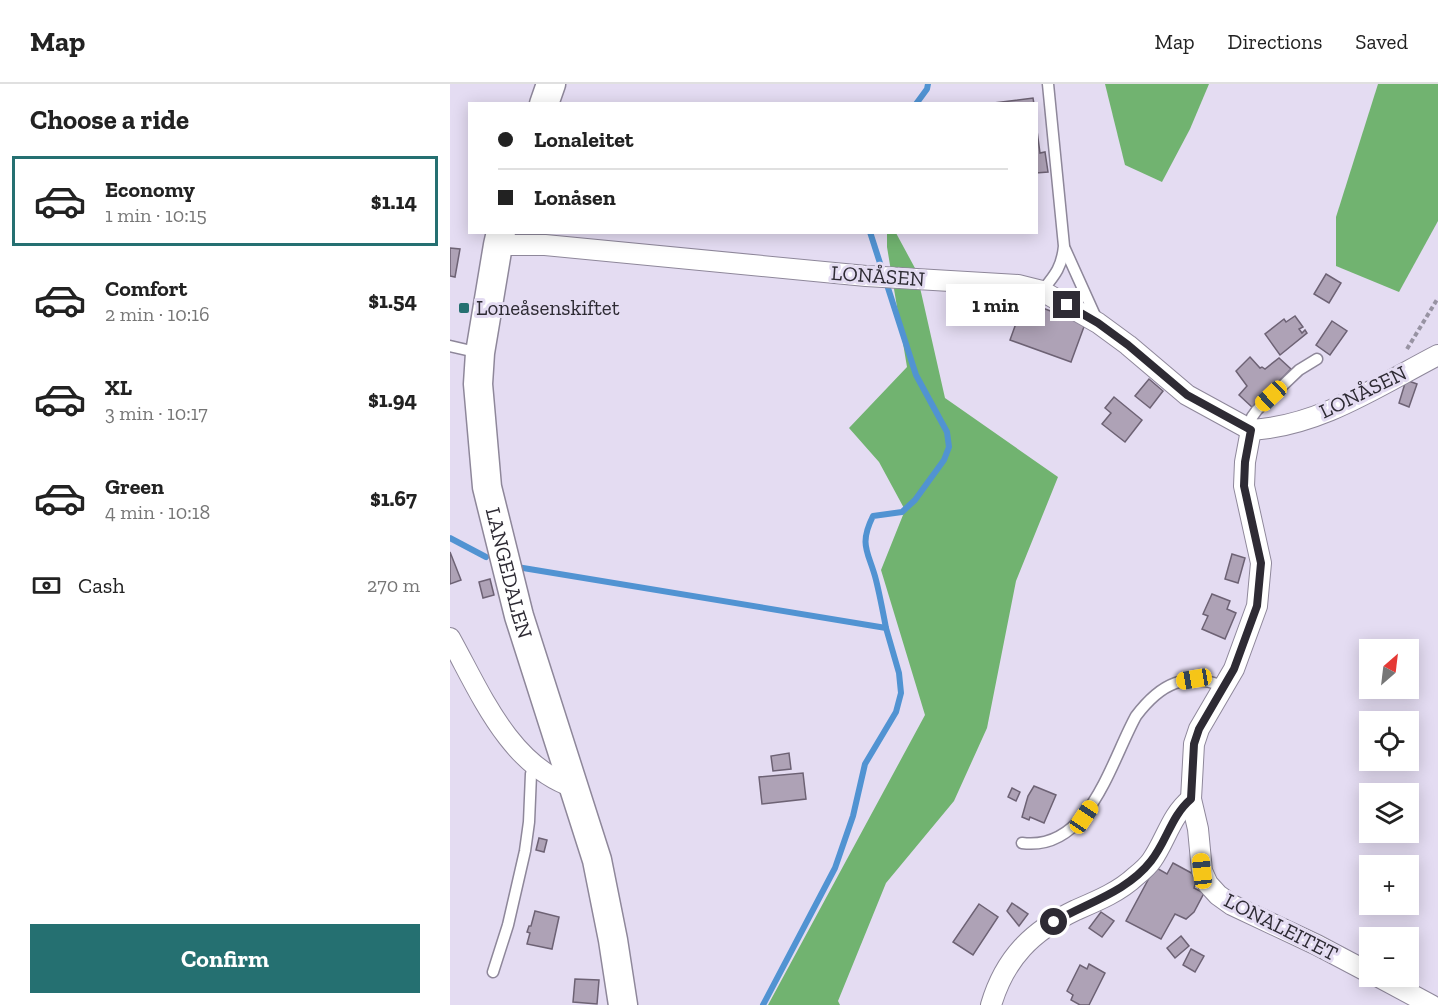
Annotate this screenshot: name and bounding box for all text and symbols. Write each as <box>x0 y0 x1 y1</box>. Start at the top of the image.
text: Map <box>30 25 85 58</box>
text: Map <box>1155 29 1195 54</box>
text: Directions <box>1228 29 1322 54</box>
text: Saved <box>1355 29 1408 54</box>
text: Choose a ride <box>30 104 189 136</box>
text: Lonaleitet <box>534 126 634 153</box>
icon: car <box>33 174 87 228</box>
text: Economy <box>105 176 195 203</box>
text: Lonåsen <box>534 184 616 211</box>
text: $1.14 <box>371 188 417 215</box>
text: 1 min · 10:15 <box>105 203 207 227</box>
street label: LONÅSEN <box>830 260 926 291</box>
icon: car <box>33 273 87 327</box>
text: Comfort <box>105 275 187 302</box>
callout: 1 min <box>947 284 1046 326</box>
text: $1.54 <box>368 287 417 314</box>
route end <box>1053 291 1080 318</box>
text: 1 min <box>972 293 1019 317</box>
place label: Loneåsenskiftet <box>476 295 620 320</box>
marker: Loneåsenskiftet <box>457 301 471 315</box>
text: 2 min · 10:16 <box>105 302 210 326</box>
street label: LONÅSEN <box>1315 360 1411 423</box>
icon: car <box>33 372 87 426</box>
text: XL <box>105 374 132 401</box>
car <box>1252 377 1290 415</box>
text: $1.94 <box>368 386 417 413</box>
text: 3 min · 10:17 <box>105 401 208 425</box>
icon: car <box>33 471 87 525</box>
text: Green <box>105 473 164 500</box>
text: $1.67 <box>370 485 417 512</box>
text: 4 min · 10:18 <box>105 500 210 524</box>
street label: LANGEDALEN <box>481 505 538 642</box>
icon: cash <box>30 569 63 602</box>
text: Cash <box>78 572 125 599</box>
text: 270 m <box>367 573 420 597</box>
north arrow <box>1359 639 1419 699</box>
map controls <box>1359 639 1419 987</box>
car <box>1175 667 1213 691</box>
button: locate <box>1359 711 1419 771</box>
button: layers <box>1359 783 1419 843</box>
car <box>1066 797 1102 837</box>
car <box>1191 852 1213 890</box>
button: + <box>1359 855 1419 915</box>
street label: LONALEITET <box>1220 887 1342 966</box>
route start <box>1040 908 1067 935</box>
button: Confirm <box>30 924 420 993</box>
button: − <box>1359 927 1419 987</box>

